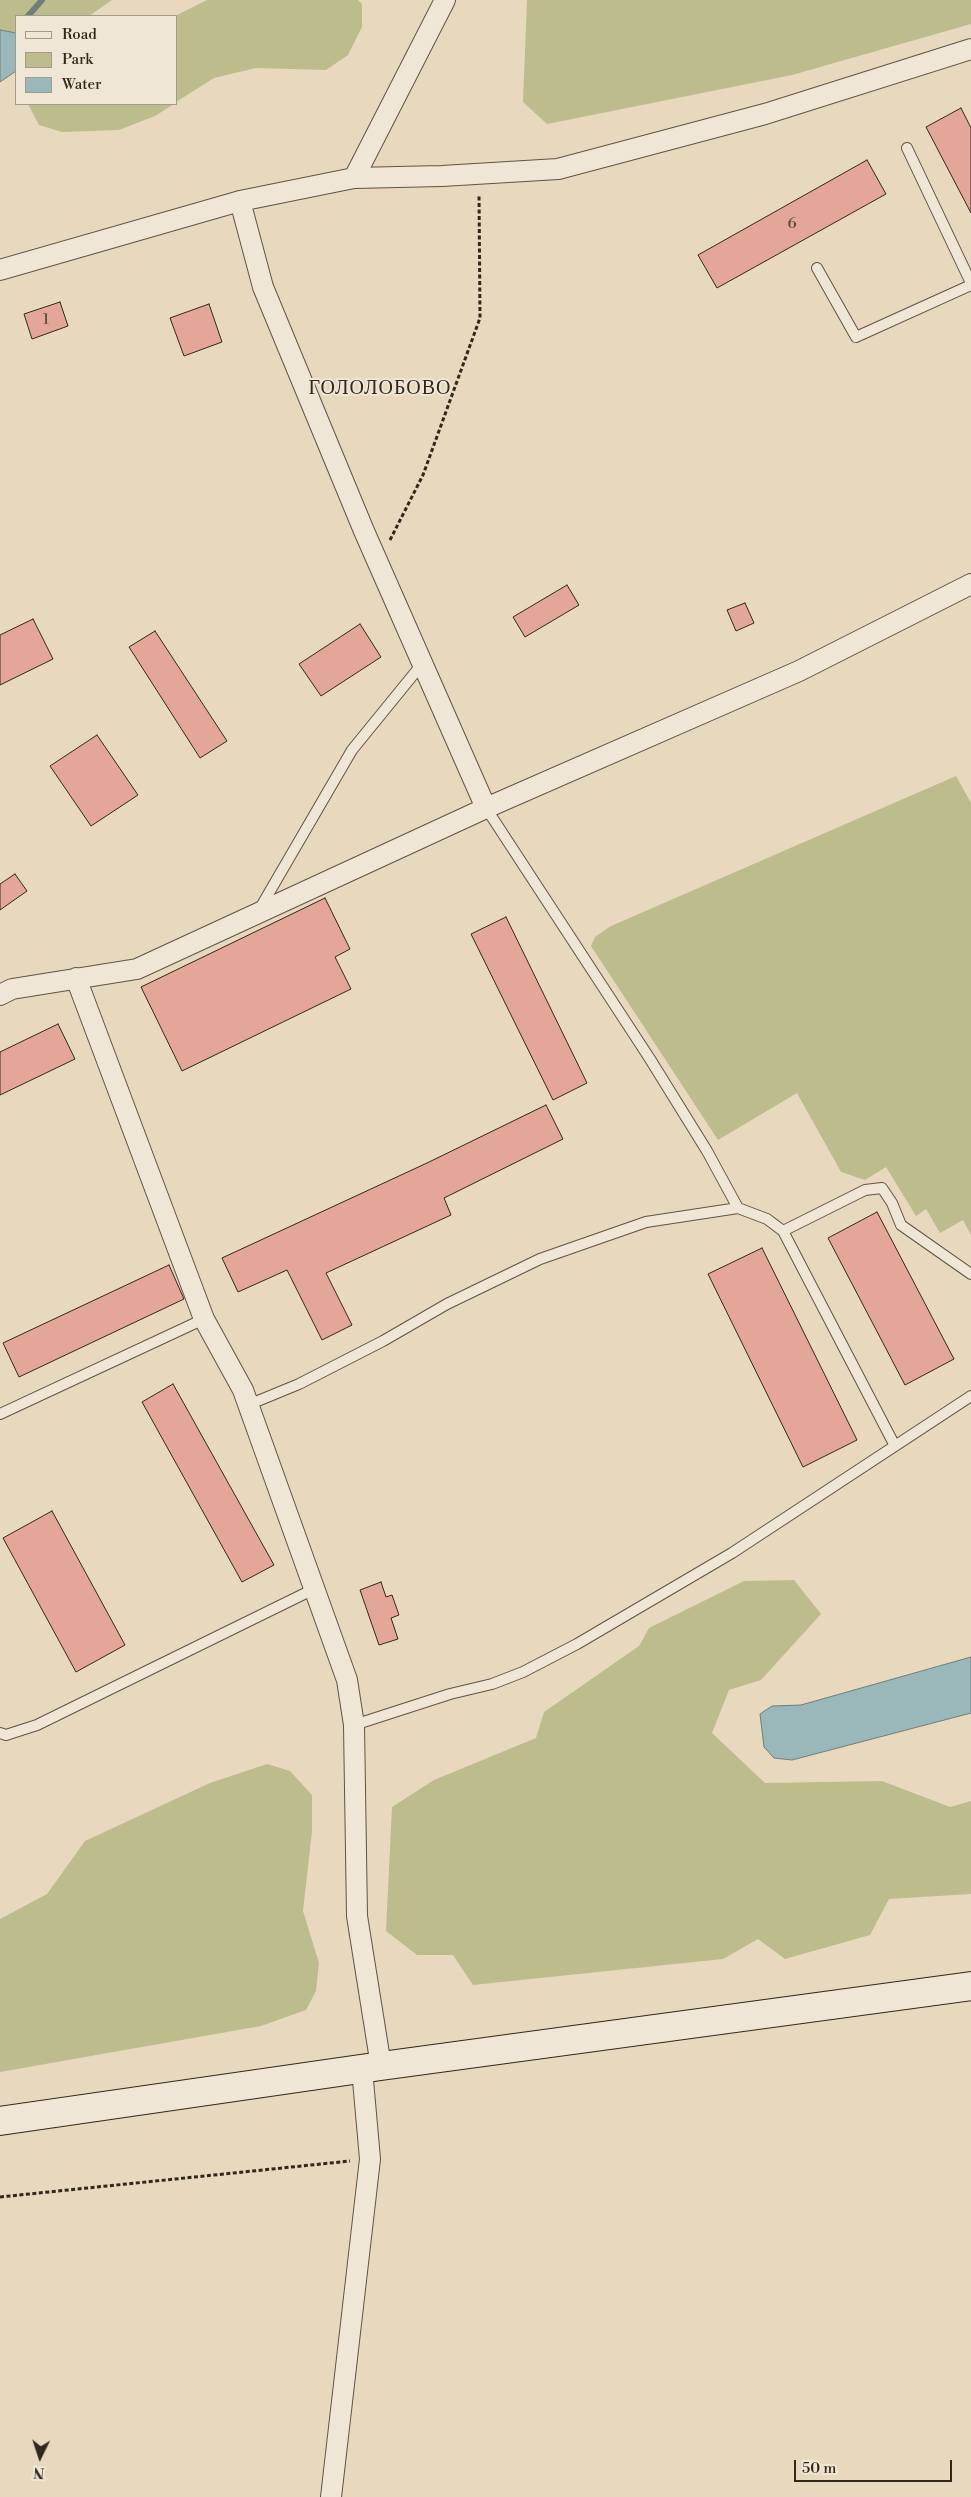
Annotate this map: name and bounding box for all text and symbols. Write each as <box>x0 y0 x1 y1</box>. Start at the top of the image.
legend <box>15 15 178 105</box>
text: Road <box>62 25 97 44</box>
text: Park <box>62 50 93 69</box>
text: Water <box>62 75 101 94</box>
house number: 6 <box>787 215 797 233</box>
house number: 1 <box>43 311 49 329</box>
district label: ГОЛОЛОБОВО <box>307 377 453 401</box>
north arrow <box>15 2432 65 2482</box>
scale bar <box>796 2450 954 2482</box>
text: 50 m <box>802 2459 836 2478</box>
text: N <box>33 2463 45 2481</box>

